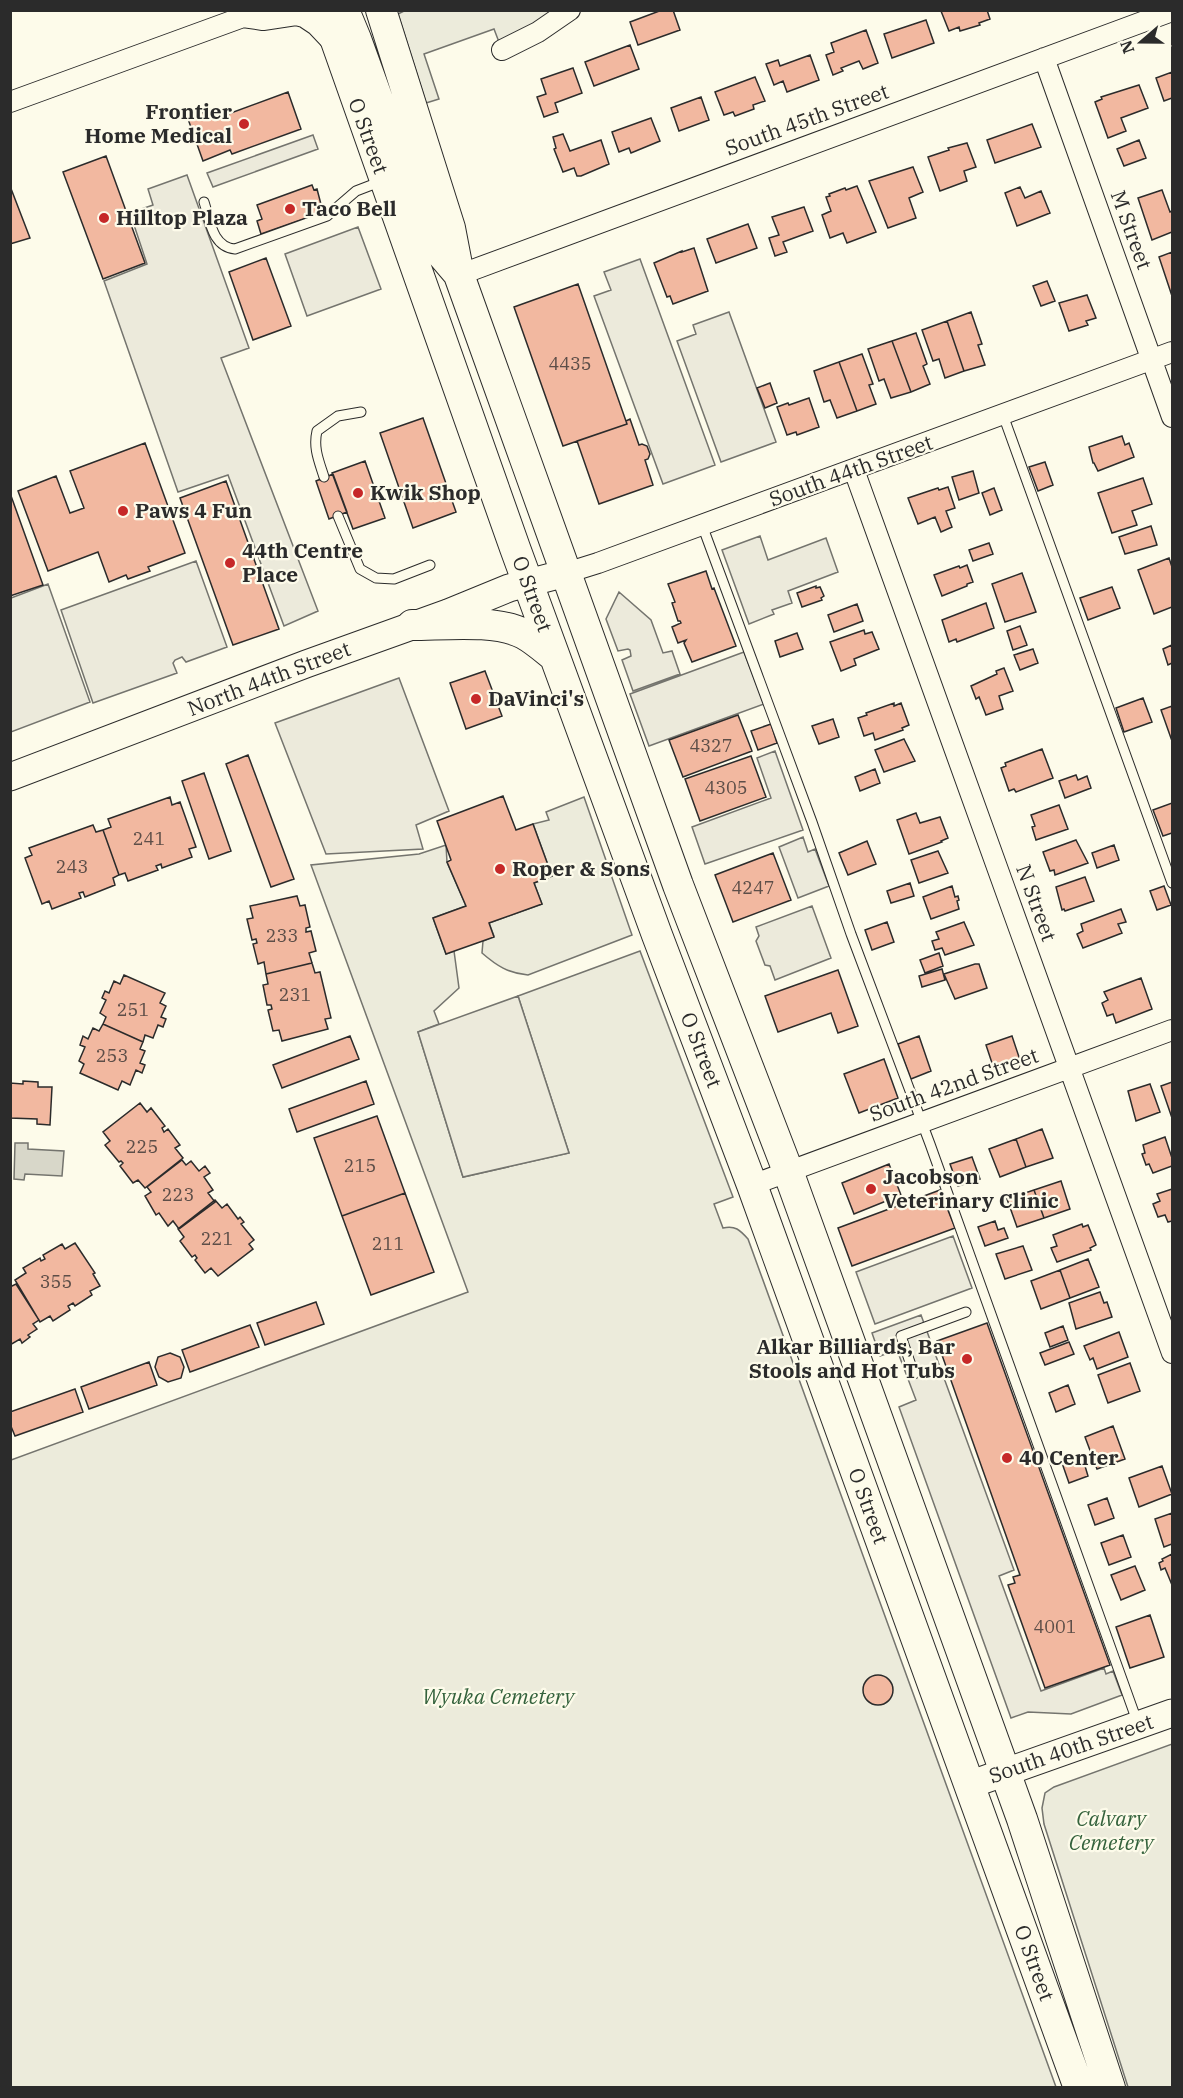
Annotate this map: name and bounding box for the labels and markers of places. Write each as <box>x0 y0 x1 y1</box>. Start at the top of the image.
place label: Frontier Home Medical <box>84 97 233 149</box>
marker: Frontier Home Medical <box>237 117 251 131</box>
place label: Taco Bell <box>302 194 397 222</box>
marker: Taco Bell <box>283 202 297 216</box>
place label: Hilltop Plaza <box>116 203 248 231</box>
marker: Hilltop Plaza <box>97 211 111 225</box>
place label: Kwik Shop <box>370 478 481 506</box>
marker: Kwik Shop <box>351 486 365 500</box>
place label: Paws 4 Fun <box>135 496 252 524</box>
marker: Paws 4 Fun <box>116 504 130 518</box>
place label: 44th Centre Place <box>242 536 363 588</box>
marker: 44th Centre Place <box>223 556 237 570</box>
place label: DaVinci's <box>488 684 584 712</box>
marker: DaVinci's <box>469 692 483 706</box>
place label: Roper & Sons <box>512 854 650 882</box>
marker: Roper & Sons <box>493 862 507 876</box>
place label: Jacobson Veterinary Clinic <box>883 1162 1059 1214</box>
marker: Jacobson Veterinary Clinic <box>864 1182 878 1196</box>
place label: Alkar Billiards, Bar Stools and Hot Tubs <box>749 1332 956 1384</box>
marker: Alkar Billiards, Bar Stools and Hot Tubs <box>960 1352 974 1366</box>
place label: 40 Center <box>1019 1443 1119 1471</box>
marker: 40 Center <box>1000 1451 1014 1465</box>

